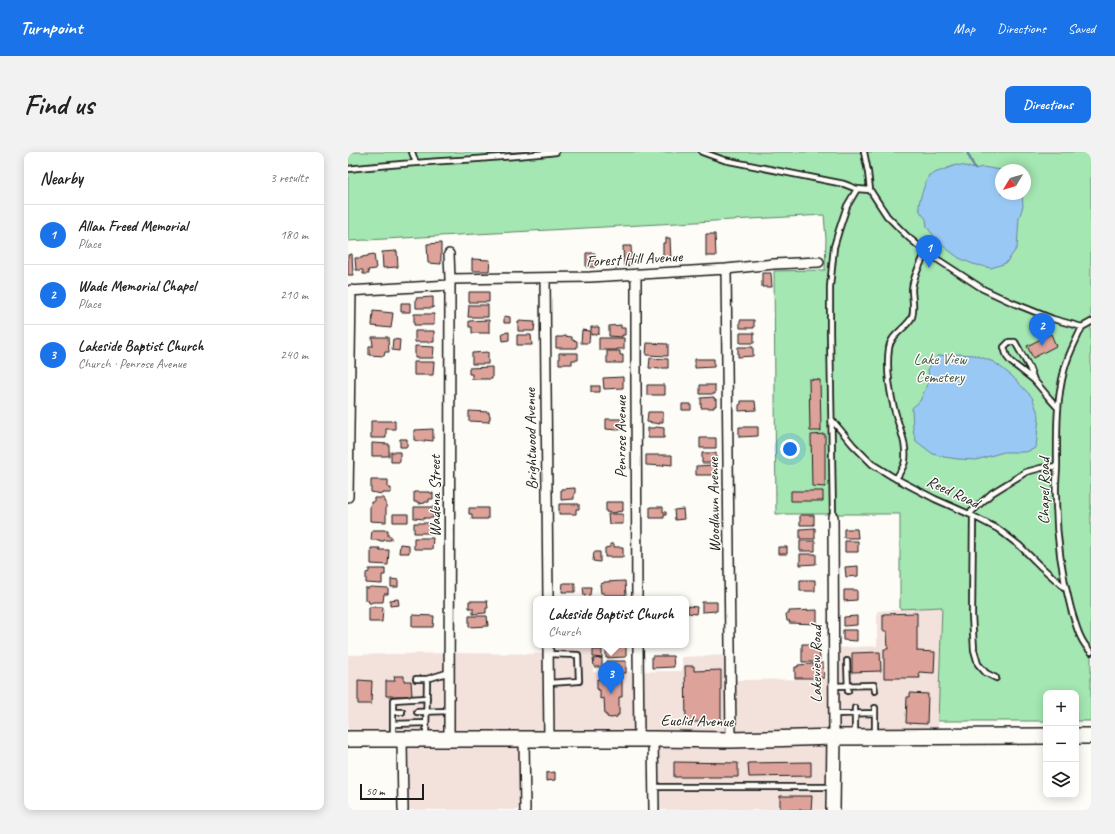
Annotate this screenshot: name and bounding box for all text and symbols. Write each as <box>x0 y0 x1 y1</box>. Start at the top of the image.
text: Turnpoint <box>20 16 82 40</box>
text: Map <box>954 20 975 37</box>
text: Directions <box>997 20 1046 37</box>
text: Saved <box>1068 20 1095 37</box>
button: Directions <box>1005 86 1091 123</box>
text: Find us <box>24 87 94 122</box>
north arrow <box>995 164 1031 200</box>
text: Nearby <box>40 168 83 189</box>
text: 3 results <box>270 170 308 186</box>
text: Allan Freed Memorial <box>78 217 188 236</box>
text: 1 <box>50 227 56 243</box>
text: 180 m <box>280 227 308 243</box>
pin: 1 <box>916 235 942 268</box>
text: Place <box>78 236 101 252</box>
street label: Forest Hill Avenue <box>585 246 684 272</box>
text: Wade Memorial Chapel <box>78 277 196 296</box>
text: 2 <box>50 287 56 303</box>
text: 210 m <box>280 287 308 303</box>
text: Place <box>78 296 101 312</box>
pin: 2 <box>1029 313 1055 346</box>
text: Lakeside Baptist Church <box>78 337 203 356</box>
text: 3 <box>50 347 56 363</box>
text: 240 m <box>280 347 308 363</box>
park label: Lake View Cemetery <box>913 349 968 387</box>
text: Church · Penrose Avenue <box>78 356 186 372</box>
street label: Brightwood Avenue <box>520 386 542 490</box>
street label: Penrose Avenue <box>611 394 631 478</box>
your location <box>780 439 800 459</box>
street label: Wadena Street <box>425 453 445 537</box>
street label: Chapel Road <box>1034 455 1054 525</box>
street label: Woodlawn Avenue <box>703 456 725 552</box>
street label: Reed Road <box>923 471 985 514</box>
popup <box>533 596 689 648</box>
text: Lakeside Baptist Church <box>548 605 674 624</box>
street label: Lakeview Road <box>806 623 826 703</box>
text: Church <box>548 624 581 640</box>
pin: 3 <box>598 661 624 694</box>
map controls <box>1043 690 1079 798</box>
button: + <box>1043 690 1079 726</box>
street label: Euclid Avenue <box>660 710 735 732</box>
button: − <box>1043 726 1079 762</box>
button: layers <box>1043 762 1079 798</box>
scale bar <box>360 782 424 801</box>
text: 50 m <box>366 784 385 798</box>

